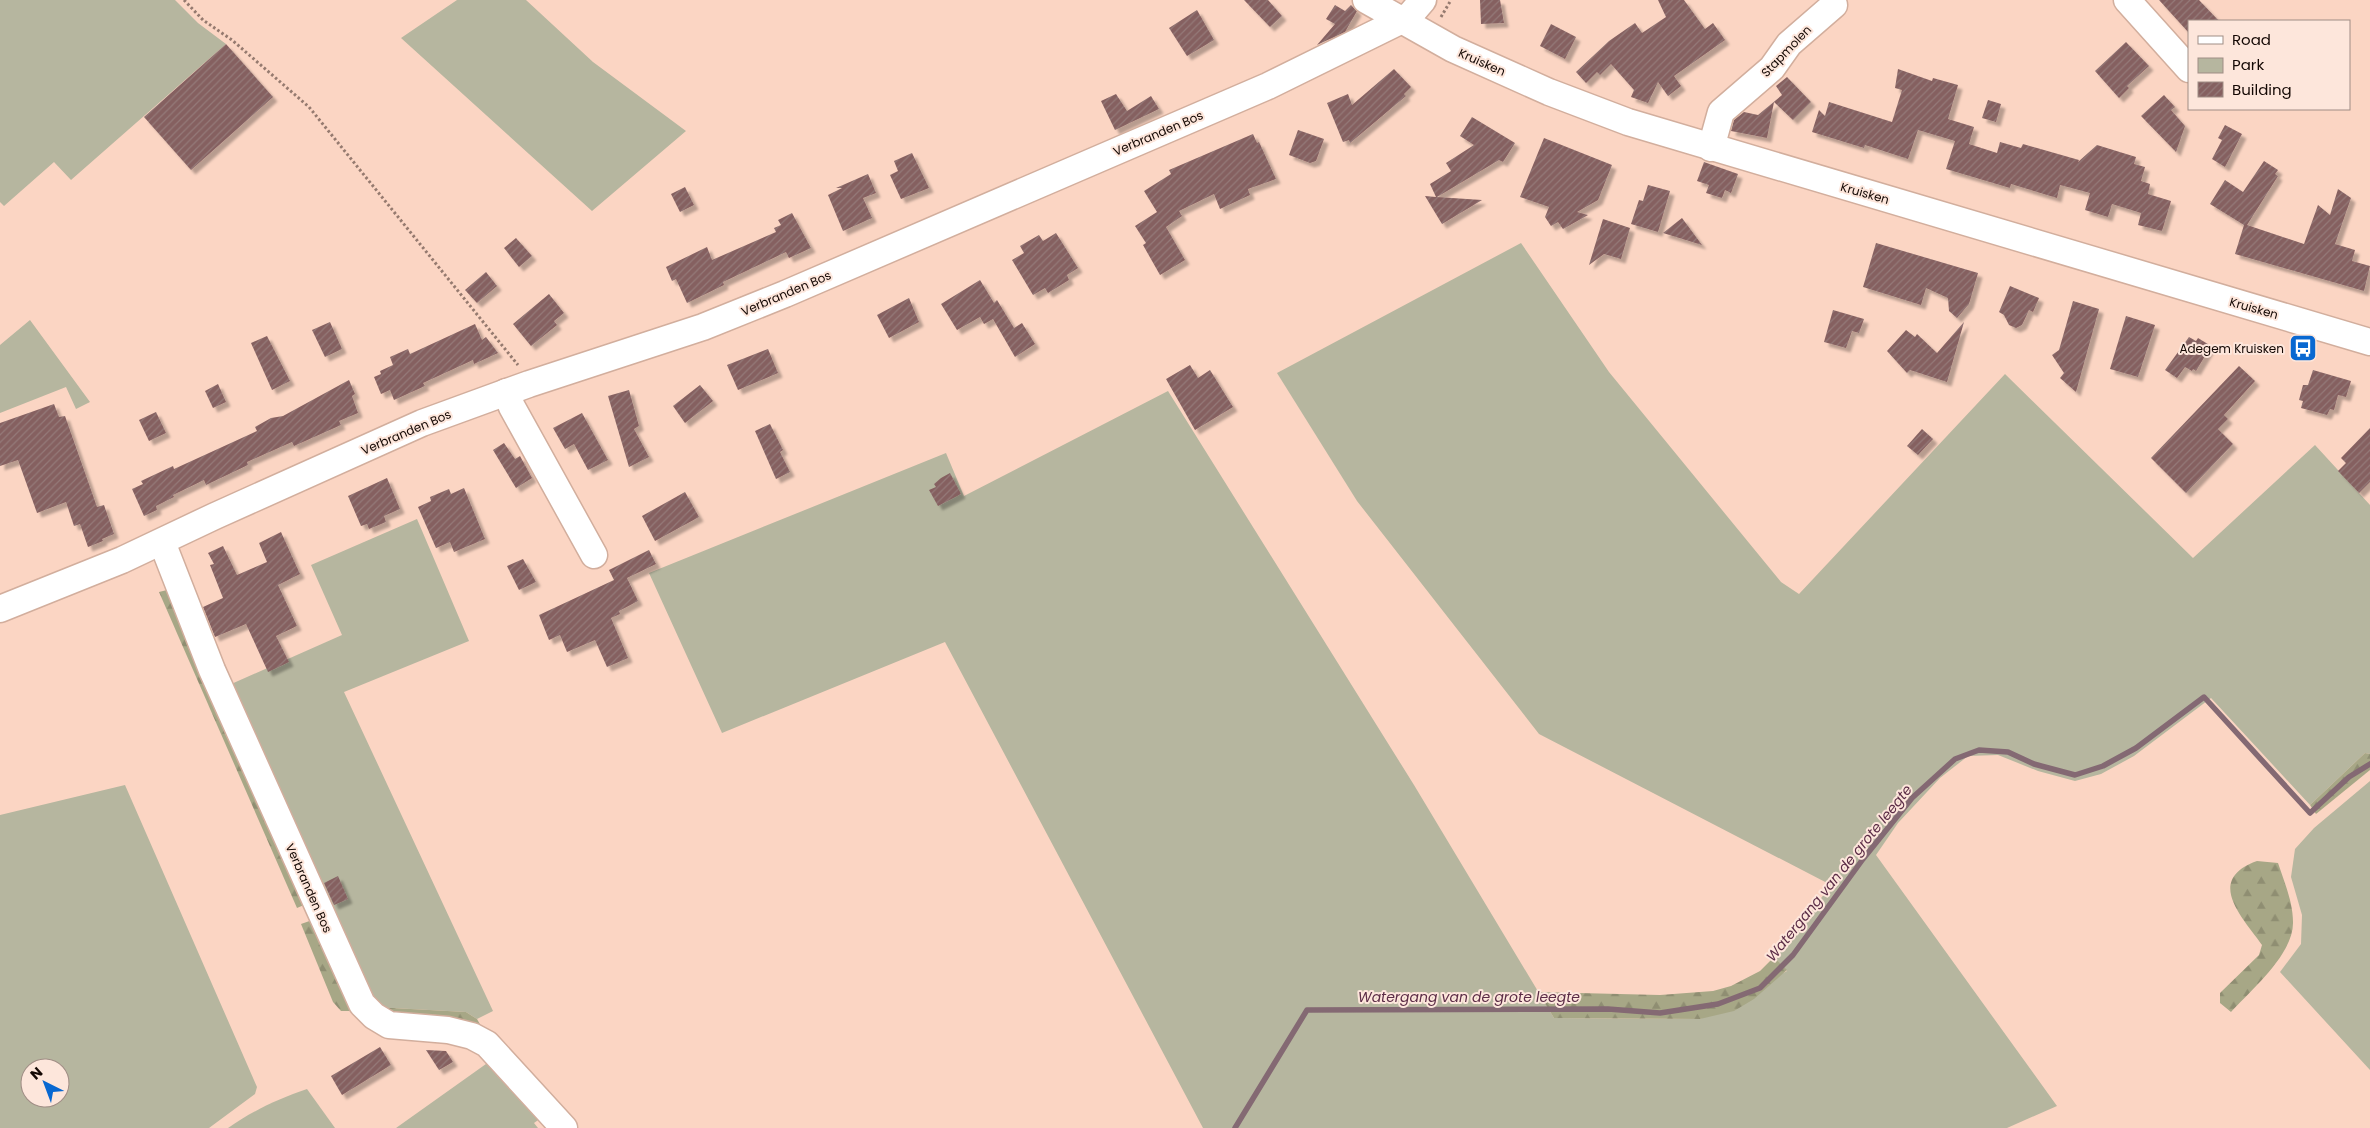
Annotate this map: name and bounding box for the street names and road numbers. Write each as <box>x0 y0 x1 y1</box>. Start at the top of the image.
street label: Stapmolen <box>1757 21 1815 81</box>
street label: Kruisken <box>1456 44 1508 80</box>
street label: Verbranden Bos <box>1110 106 1206 160</box>
street label: Kruisken <box>1839 178 1891 208</box>
street label: Verbranden Bos <box>738 266 834 320</box>
street label: Kruisken <box>2228 293 2280 323</box>
street label: Verbranden Bos <box>358 405 454 459</box>
street label: Verbranden Bos <box>282 841 336 935</box>

